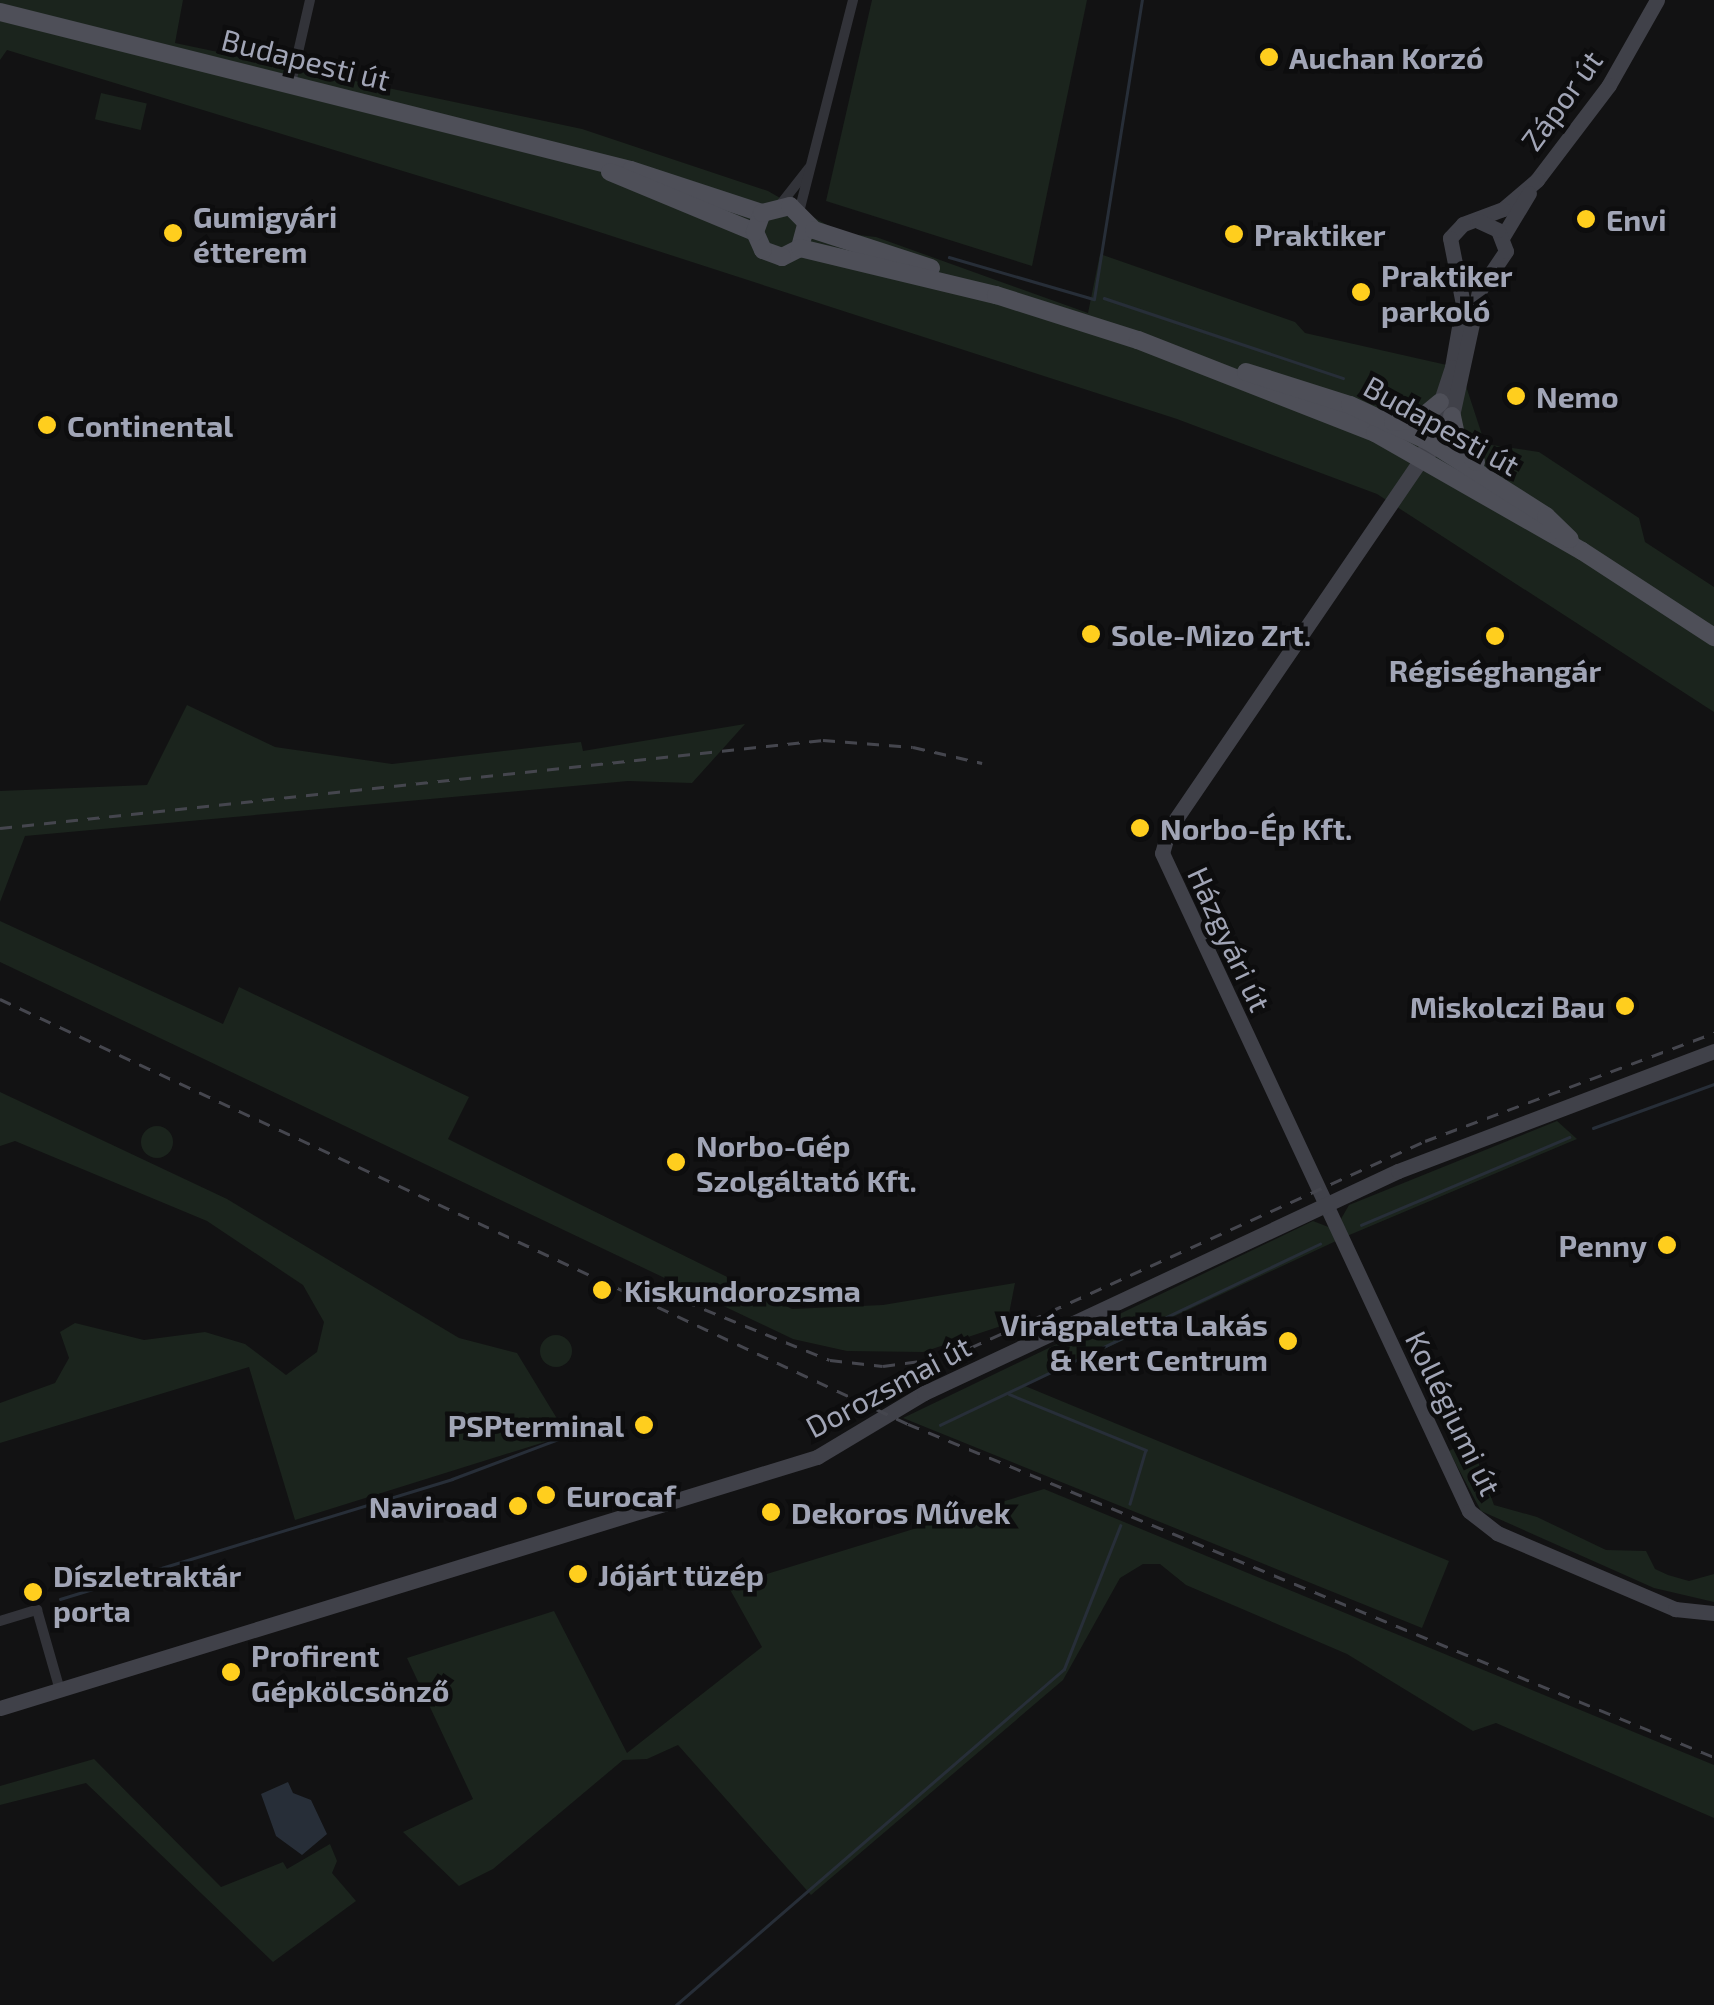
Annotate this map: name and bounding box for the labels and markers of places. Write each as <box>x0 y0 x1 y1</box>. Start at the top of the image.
place label: Auchan Korzó <box>1289 39 1484 75</box>
marker: Auchan Korzó <box>1258 46 1280 68</box>
place label: Gumigyári étterem <box>193 198 337 268</box>
place label: Envi <box>1606 201 1667 237</box>
marker: Envi <box>1575 208 1597 230</box>
place label: Praktiker <box>1254 216 1386 252</box>
marker: Gumigyári étterem <box>162 222 184 244</box>
marker: Praktiker <box>1223 223 1245 245</box>
place label: Praktiker parkoló <box>1381 257 1513 328</box>
marker: Praktiker parkoló <box>1350 281 1372 303</box>
place label: Nemo <box>1536 378 1619 414</box>
marker: Nemo <box>1505 385 1527 407</box>
place label: Continental <box>67 407 233 443</box>
marker: Continental <box>36 414 58 436</box>
place label: Sole-Mizo Zrt. <box>1111 616 1311 652</box>
marker: Sole-Mizo Zrt. <box>1080 623 1102 645</box>
marker: Régiséghangár <box>1484 625 1506 647</box>
place label: Régiséghangár <box>1389 652 1601 688</box>
place label: Norbo-Ép Kft. <box>1160 810 1352 846</box>
marker: Norbo-Ép Kft. <box>1129 817 1151 839</box>
place label: Miskolczi Bau <box>1410 988 1605 1024</box>
marker: Miskolczi Bau <box>1614 995 1636 1017</box>
place label: Norbo-Gép Szolgáltató Kft. <box>696 1127 917 1198</box>
marker: Norbo-Gép Szolgáltató Kft. <box>665 1151 687 1173</box>
place label: Penny <box>1559 1227 1647 1263</box>
marker: Penny <box>1656 1234 1678 1256</box>
place label: Kiskundorozsma <box>624 1272 861 1308</box>
marker: Kiskundorozsma <box>589 1277 615 1303</box>
place label: Virágpaletta Lakás & Kert Centrum <box>1000 1306 1268 1376</box>
marker: Virágpaletta Lakás & Kert Centrum <box>1277 1330 1299 1352</box>
place label: PSPterminal <box>448 1407 624 1443</box>
marker: PSPterminal <box>633 1414 655 1436</box>
place label: Eurocaf <box>566 1477 676 1513</box>
marker: Eurocaf <box>535 1484 557 1506</box>
place label: Naviroad <box>369 1488 498 1524</box>
place label: Dekoros Művek <box>791 1494 1011 1530</box>
marker: Naviroad <box>507 1495 529 1517</box>
marker: Dekoros Művek <box>760 1501 782 1523</box>
place label: Jójárt tüzép <box>598 1556 765 1592</box>
place label: Díszletraktár porta <box>53 1557 241 1628</box>
marker: Jójárt tüzép <box>567 1563 589 1585</box>
marker: Díszletraktár porta <box>22 1581 44 1603</box>
place label: Profirent Gépkölcsönző <box>251 1637 449 1708</box>
marker: Profirent Gépkölcsönző <box>220 1661 242 1683</box>

